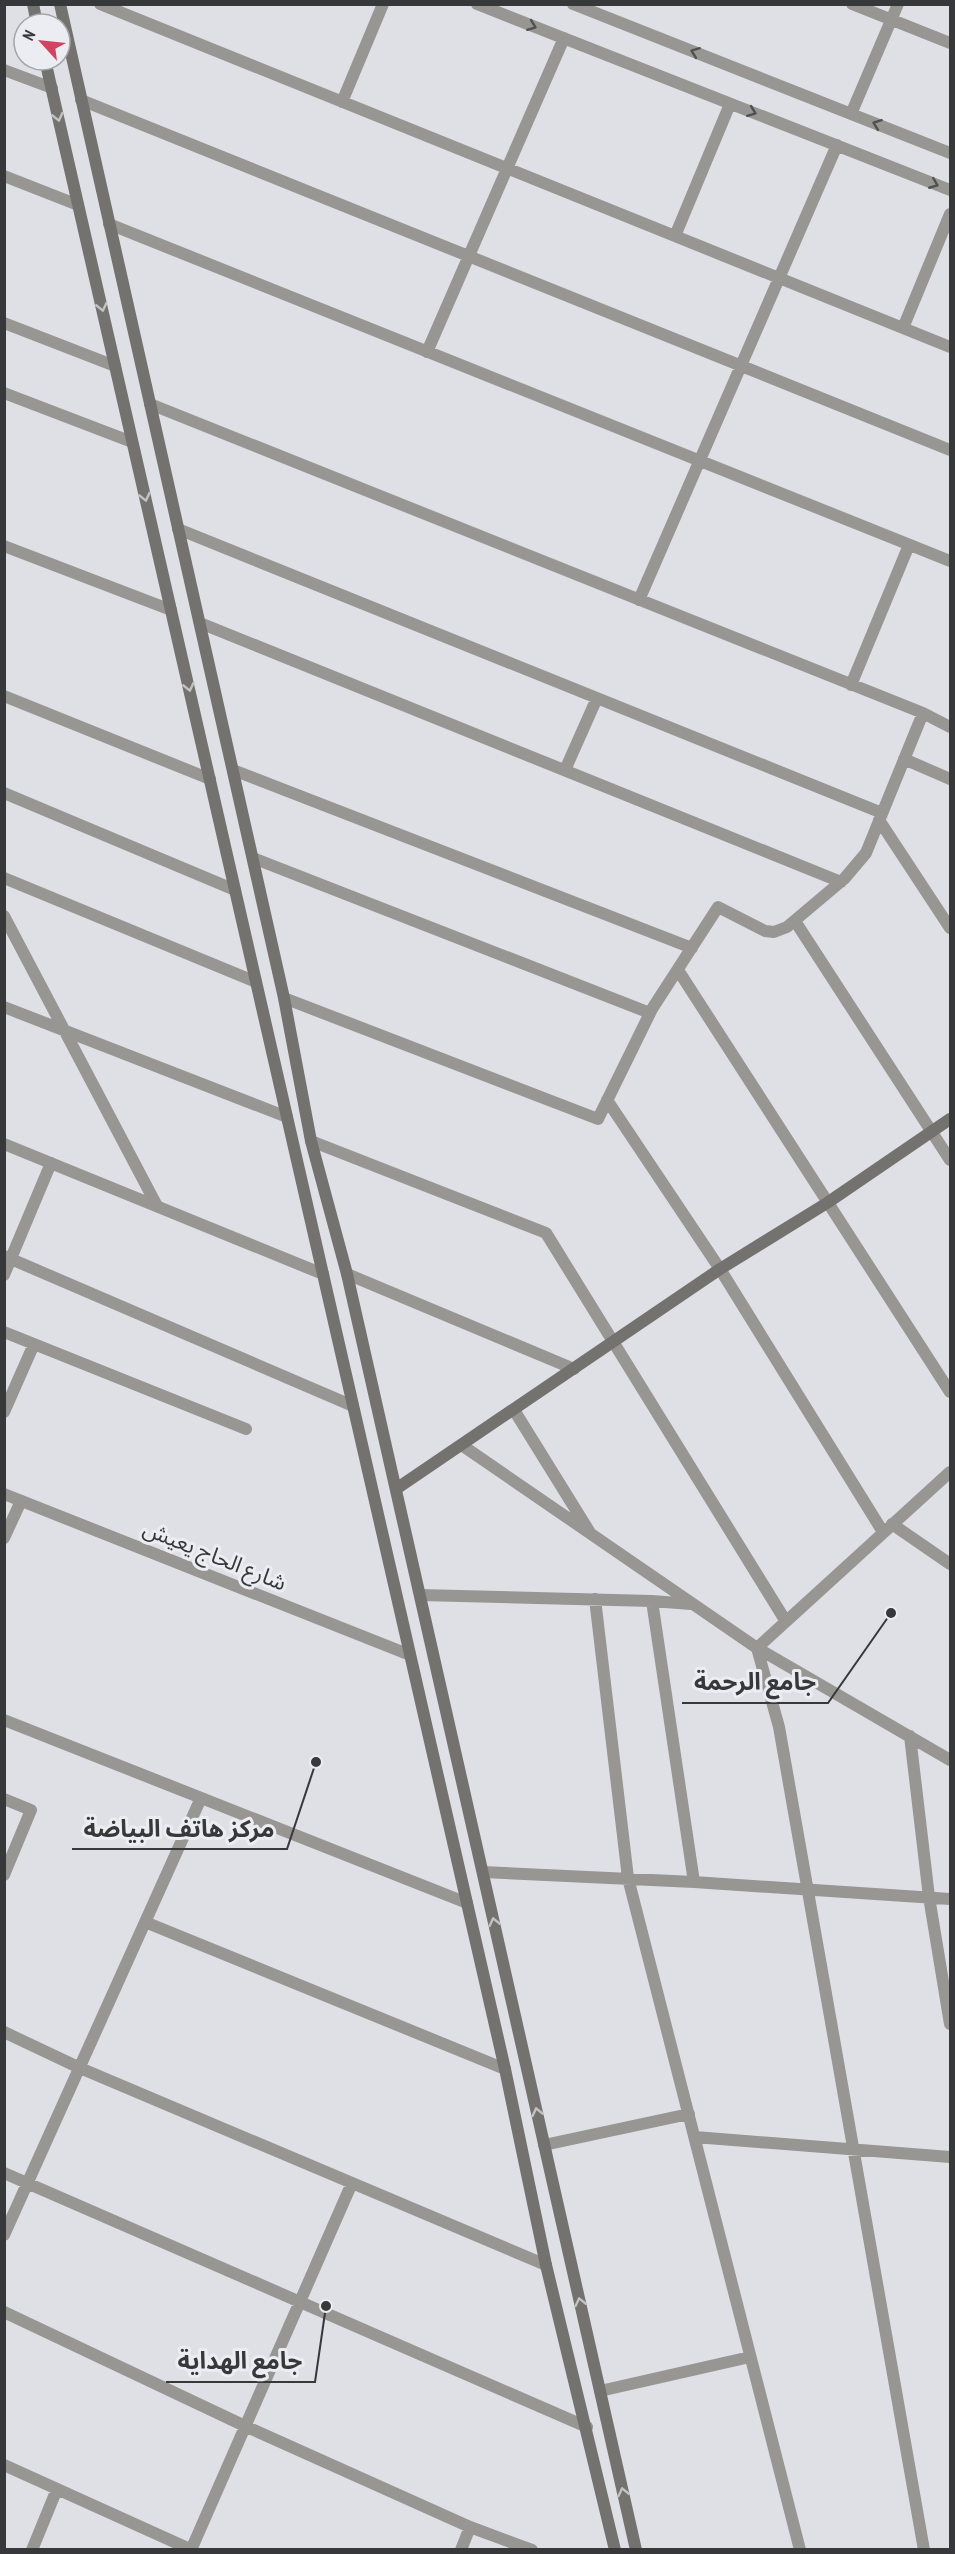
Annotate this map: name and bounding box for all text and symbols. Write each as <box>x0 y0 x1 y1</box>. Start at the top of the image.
north arrow <box>12 12 72 72</box>
one-way arrow <box>526 19 537 31</box>
text: N <box>18 27 40 44</box>
one-way arrow <box>690 47 701 59</box>
one-way arrow <box>747 105 757 118</box>
one-way arrow <box>51 112 64 122</box>
one-way arrow <box>872 118 882 131</box>
one-way arrow <box>928 177 939 189</box>
one-way arrow <box>94 302 107 312</box>
one-way arrow <box>138 492 151 502</box>
one-way arrow <box>181 682 194 692</box>
street label: شارع الحاج يعيش <box>138 1514 291 1599</box>
callout: جامع الرحمة <box>682 1661 828 1703</box>
text: جامع الرحمة <box>694 1666 816 1700</box>
callout: مركز هاتف البياضة <box>72 1807 287 1849</box>
text: مركز هاتف البياضة <box>84 1813 274 1844</box>
one-way arrow <box>488 1917 501 1927</box>
one-way arrow <box>531 2107 544 2117</box>
one-way arrow <box>574 2298 587 2308</box>
callout: جامع الهداية <box>166 2340 315 2382</box>
text: جامع الهداية <box>178 2345 302 2379</box>
one-way arrow <box>617 2488 630 2498</box>

